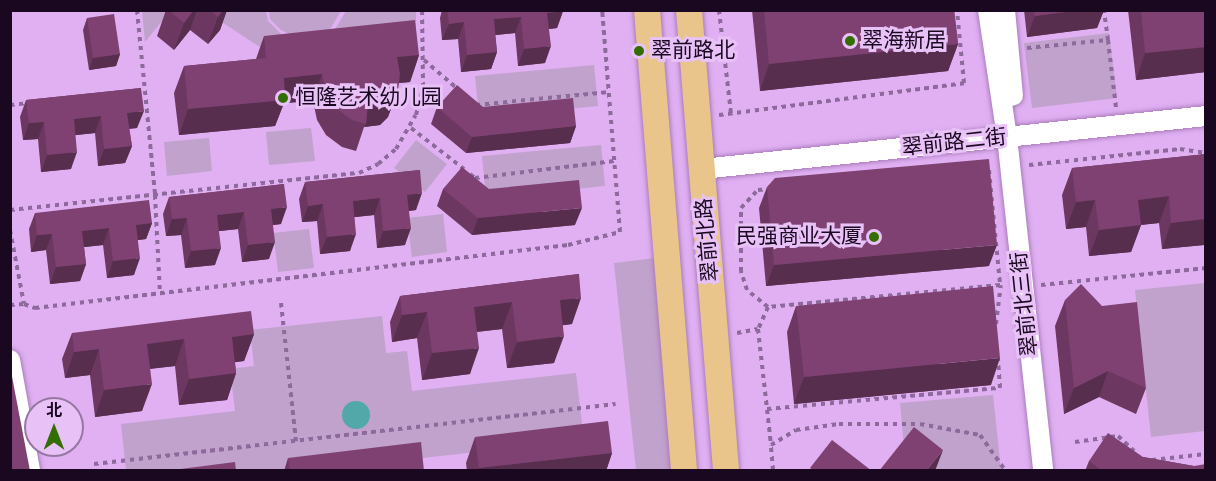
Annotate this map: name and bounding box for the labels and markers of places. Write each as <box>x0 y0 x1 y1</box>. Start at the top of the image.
place label: 翠海新居 <box>862 28 946 54</box>
marker: 翠海新居 <box>843 34 857 48</box>
place label: 翠前路北 <box>651 38 735 64</box>
marker: 翠前路北 <box>632 44 646 58</box>
place label: 恒隆艺术幼儿园 <box>295 85 442 111</box>
marker: 恒隆艺术幼儿园 <box>276 91 290 105</box>
place label: 民强商业大厦 <box>736 224 862 250</box>
marker: 民强商业大厦 <box>867 230 881 244</box>

